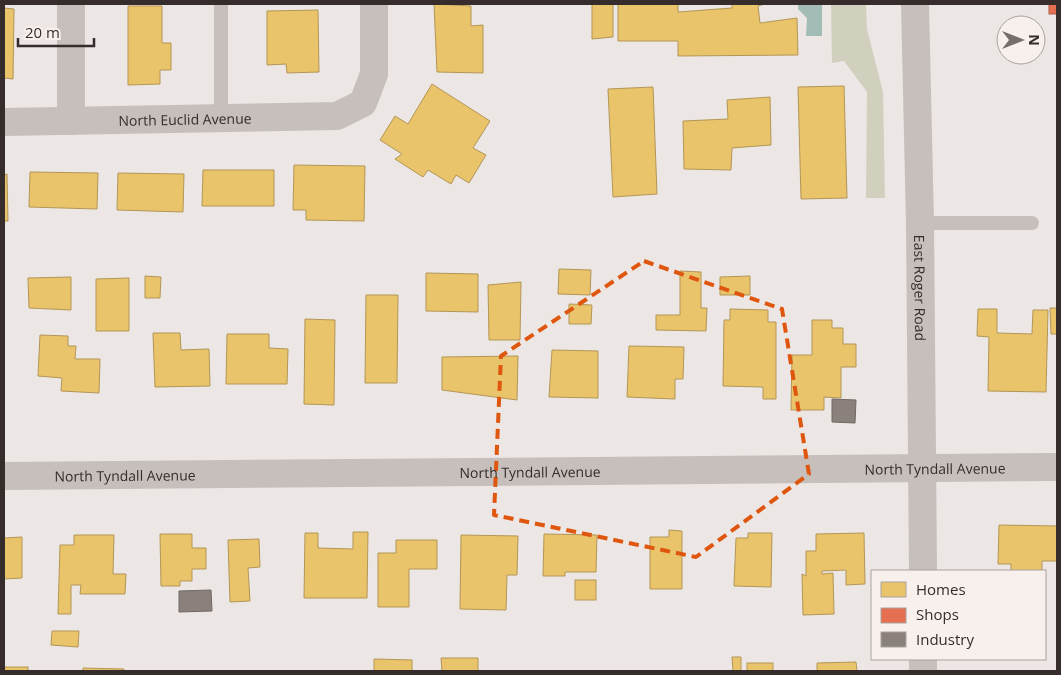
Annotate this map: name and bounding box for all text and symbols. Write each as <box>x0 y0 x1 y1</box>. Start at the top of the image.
scale bar <box>18 15 94 47</box>
north arrow <box>996 15 1046 65</box>
text: 20 m <box>25 22 60 42</box>
text: N <box>1025 34 1044 46</box>
street label: North Euclid Avenue <box>118 108 252 129</box>
street label: East Roger Road <box>911 235 931 341</box>
street label: North Tyndall Avenue <box>864 458 1006 478</box>
street label: North Tyndall Avenue <box>459 461 601 482</box>
street label: North Tyndall Avenue <box>54 465 196 485</box>
legend <box>871 570 1046 660</box>
text: Homes <box>916 579 966 599</box>
text: Shops <box>916 604 959 624</box>
text: Industry <box>916 629 974 649</box>

